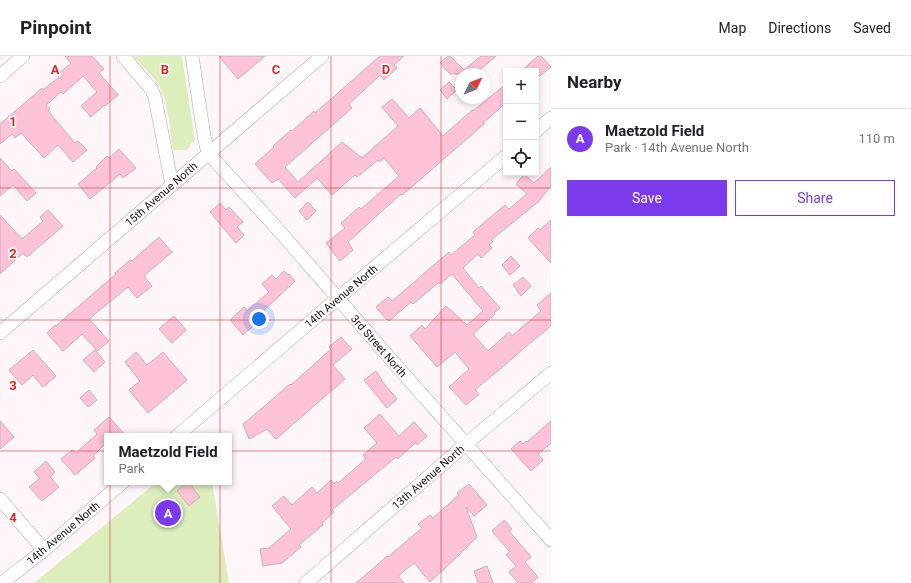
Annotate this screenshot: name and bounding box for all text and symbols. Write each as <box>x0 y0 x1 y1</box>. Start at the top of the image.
text: Pinpoint <box>20 16 91 39</box>
text: Map <box>719 20 746 36</box>
text: Directions <box>768 20 831 36</box>
text: Saved <box>853 20 891 36</box>
text: A <box>51 62 60 77</box>
text: B <box>161 62 169 77</box>
text: C <box>272 62 281 77</box>
text: D <box>382 62 390 77</box>
north arrow <box>455 68 491 104</box>
map controls <box>503 68 539 176</box>
button: + <box>503 68 539 104</box>
text: Nearby <box>567 72 622 92</box>
button: − <box>503 104 539 140</box>
text: 1 <box>9 114 17 129</box>
text: Maetzold Field <box>605 122 704 140</box>
text: A <box>576 131 584 146</box>
text: 110 m <box>858 131 895 146</box>
button: locate <box>503 140 539 176</box>
text: Park · 14th Avenue North <box>605 140 749 155</box>
street label: 15th Avenue North <box>123 160 200 229</box>
button: Save <box>567 180 727 216</box>
button: Share <box>735 180 895 216</box>
text: 2 <box>9 246 17 261</box>
street label: 14th Avenue North <box>302 262 380 331</box>
your location <box>249 309 269 329</box>
street label: 3rd Street North <box>348 313 409 380</box>
text: 3 <box>9 378 17 393</box>
popup <box>104 433 232 485</box>
text: Maetzold Field <box>118 443 218 461</box>
street label: 13th Avenue North <box>390 443 467 512</box>
text: Park <box>118 461 145 476</box>
pin: A <box>155 498 181 528</box>
street label: 14th Avenue North <box>24 499 102 568</box>
text: 4 <box>9 510 17 525</box>

